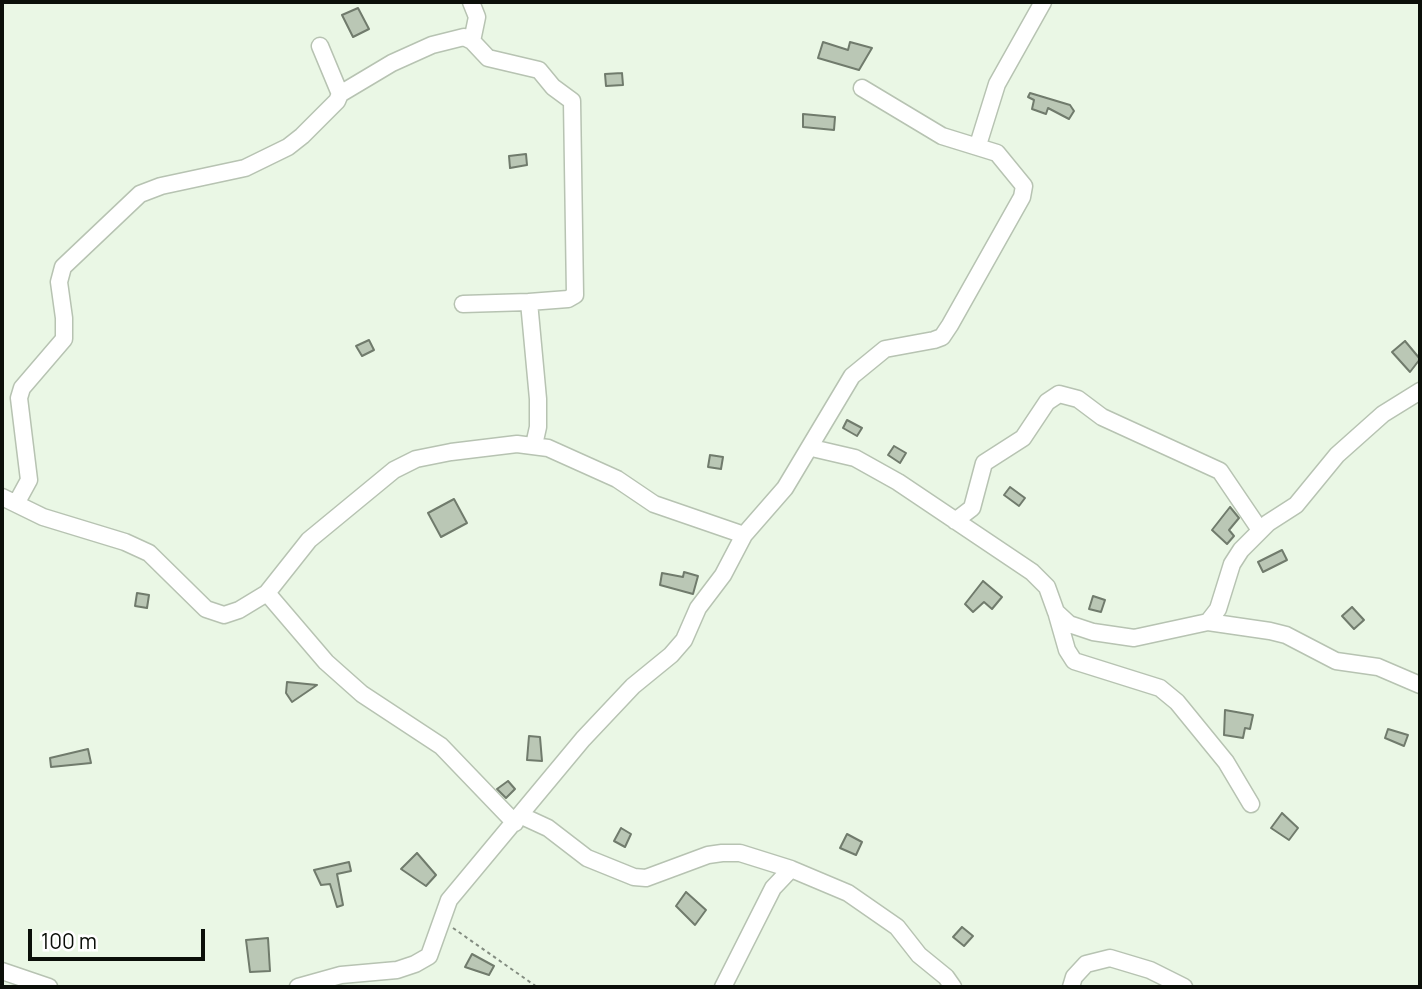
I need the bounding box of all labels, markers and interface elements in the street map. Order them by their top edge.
scale bar [32,916,208,960]
text: 100 m [41,927,97,955]

